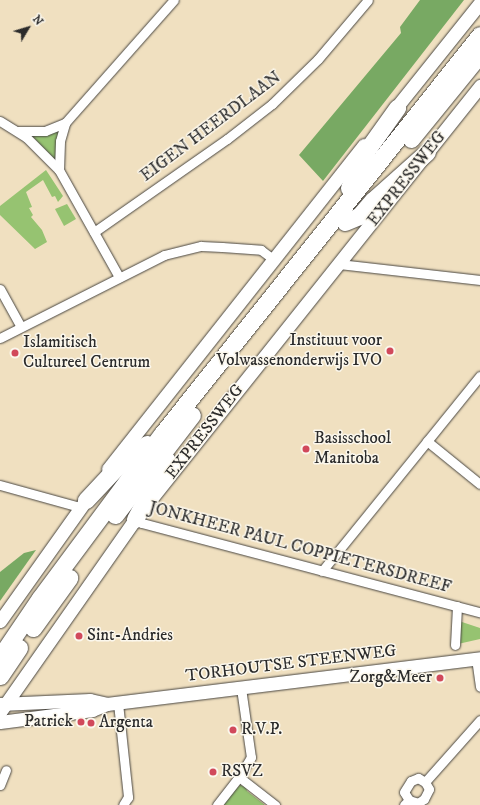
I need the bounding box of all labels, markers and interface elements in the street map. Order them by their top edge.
north arrow [8,8,48,48]
text: N [29,13,46,28]
street label: EIGEN HEERDLAAN [137,68,285,186]
street label: EXPRESSWEG [364,127,450,231]
place label: Instituut voor Volwassenonderwijs IVO [216,331,382,371]
place label: Islamitisch Cultureel Centrum [23,333,150,373]
marker: Instituut voor Volwassenonderwijs IVO [385,346,395,356]
marker: Islamitisch Cultureel Centrum [10,348,20,358]
street label: EXPRESSWEG [162,380,248,484]
place label: Basisschool Manitoba [314,429,391,469]
marker: Basisschool Manitoba [301,444,311,454]
street label: JONKHEER PAUL COPPIETERSDREEF [147,498,453,598]
place label: Sint-Andries [87,626,173,646]
marker: Sint-Andries [74,631,84,641]
street label: TORHOUTSE STEENWEG [185,641,397,687]
place label: Zorg&Meer [349,668,432,688]
marker: Zorg&Meer [435,673,445,683]
place label: Patrick [24,712,73,732]
place label: Argenta [99,713,153,733]
marker: Patrick [76,717,86,727]
marker: Argenta [86,718,96,728]
place label: R.V.P. [241,720,282,740]
marker: R.V.P. [228,725,238,735]
place label: RSVZ [221,762,263,782]
marker: RSVZ [208,767,218,777]

